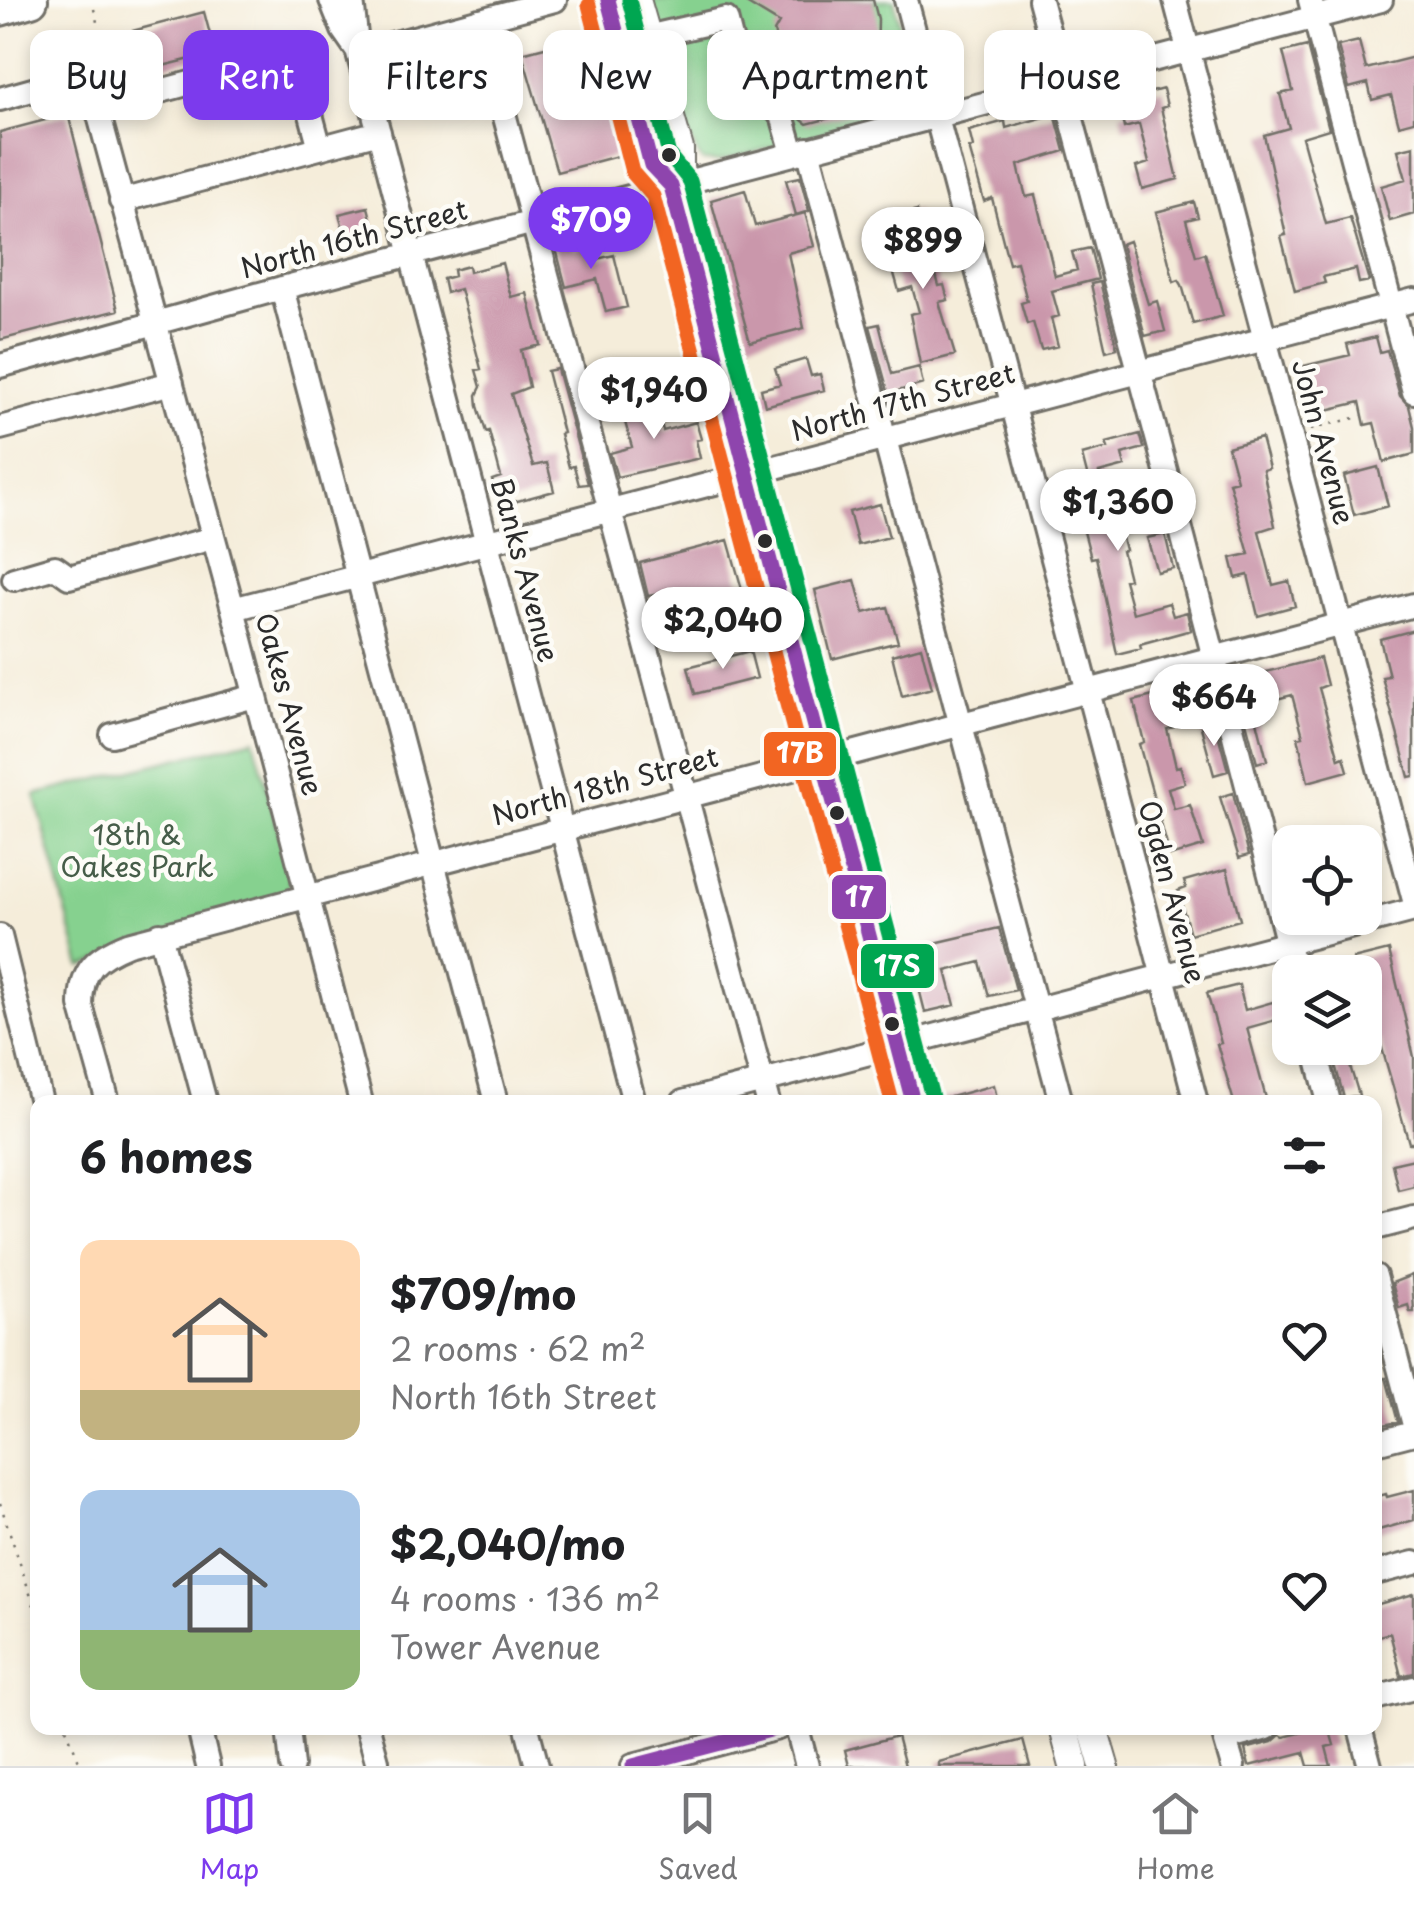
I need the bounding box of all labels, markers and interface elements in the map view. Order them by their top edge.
chip: Buy [30,30,163,120]
chip: Rent [183,30,329,120]
chip: Filters [349,30,523,120]
chip: New [543,30,687,120]
chip: Apartment [707,30,964,120]
chip: House [984,30,1156,120]
unlabelled marker [659,145,679,165]
street label: North 16th Street [235,187,472,288]
pin: $709 [532,187,650,272]
text: $709 [550,195,632,243]
pin: $899 [864,207,982,292]
text: $899 [883,215,963,263]
street label: North 17th Street [786,350,1019,451]
street label: John Avenue [1282,354,1367,529]
pin: $1,940 [573,357,735,442]
text: $1,940 [600,365,708,413]
pin: $1,360 [1037,469,1199,554]
street label: Banks Avenue [481,473,572,666]
text: $1,360 [1062,477,1174,525]
unlabelled marker [755,531,775,551]
pin: $2,040 [642,587,804,672]
text: $2,040 [663,595,783,643]
street label: Oakes Avenue [245,607,335,800]
pin: $664 [1155,664,1273,749]
text: $664 [1171,672,1257,720]
line badge: 17B [762,730,838,778]
text: 17B [776,730,824,773]
street label: North 18th Street [487,734,723,835]
street label: Ogden Avenue [1128,795,1219,988]
unlabelled marker [827,803,847,823]
park label: 18th & Oakes Park [60,812,214,887]
map controls [1272,825,1382,1065]
button: locate [1272,825,1382,935]
line badge: 17 [830,873,888,921]
text: 17 [845,874,874,917]
line badge: 17S [859,942,936,990]
text: 17S [874,943,921,986]
button: layers [1272,955,1382,1065]
unlabelled marker [882,1014,902,1034]
text: 6 homes [80,1124,253,1187]
icon: filters [1277,1128,1332,1183]
text: $709/mo [390,1261,576,1324]
icon: home [160,1280,280,1400]
icon: heart [1277,1313,1332,1368]
text: 2 rooms · 62 m² [390,1324,646,1372]
text: North 16th Street [390,1372,657,1420]
text: $2,040/mo [390,1511,625,1574]
icon: home [160,1530,280,1650]
icon: heart [1277,1563,1332,1618]
text: 4 rooms · 136 m² [390,1574,660,1622]
text: Tower Avenue [390,1622,601,1670]
tab: Map [199,1786,259,1889]
tab: Saved [658,1786,738,1889]
tab: Home [1137,1786,1215,1889]

